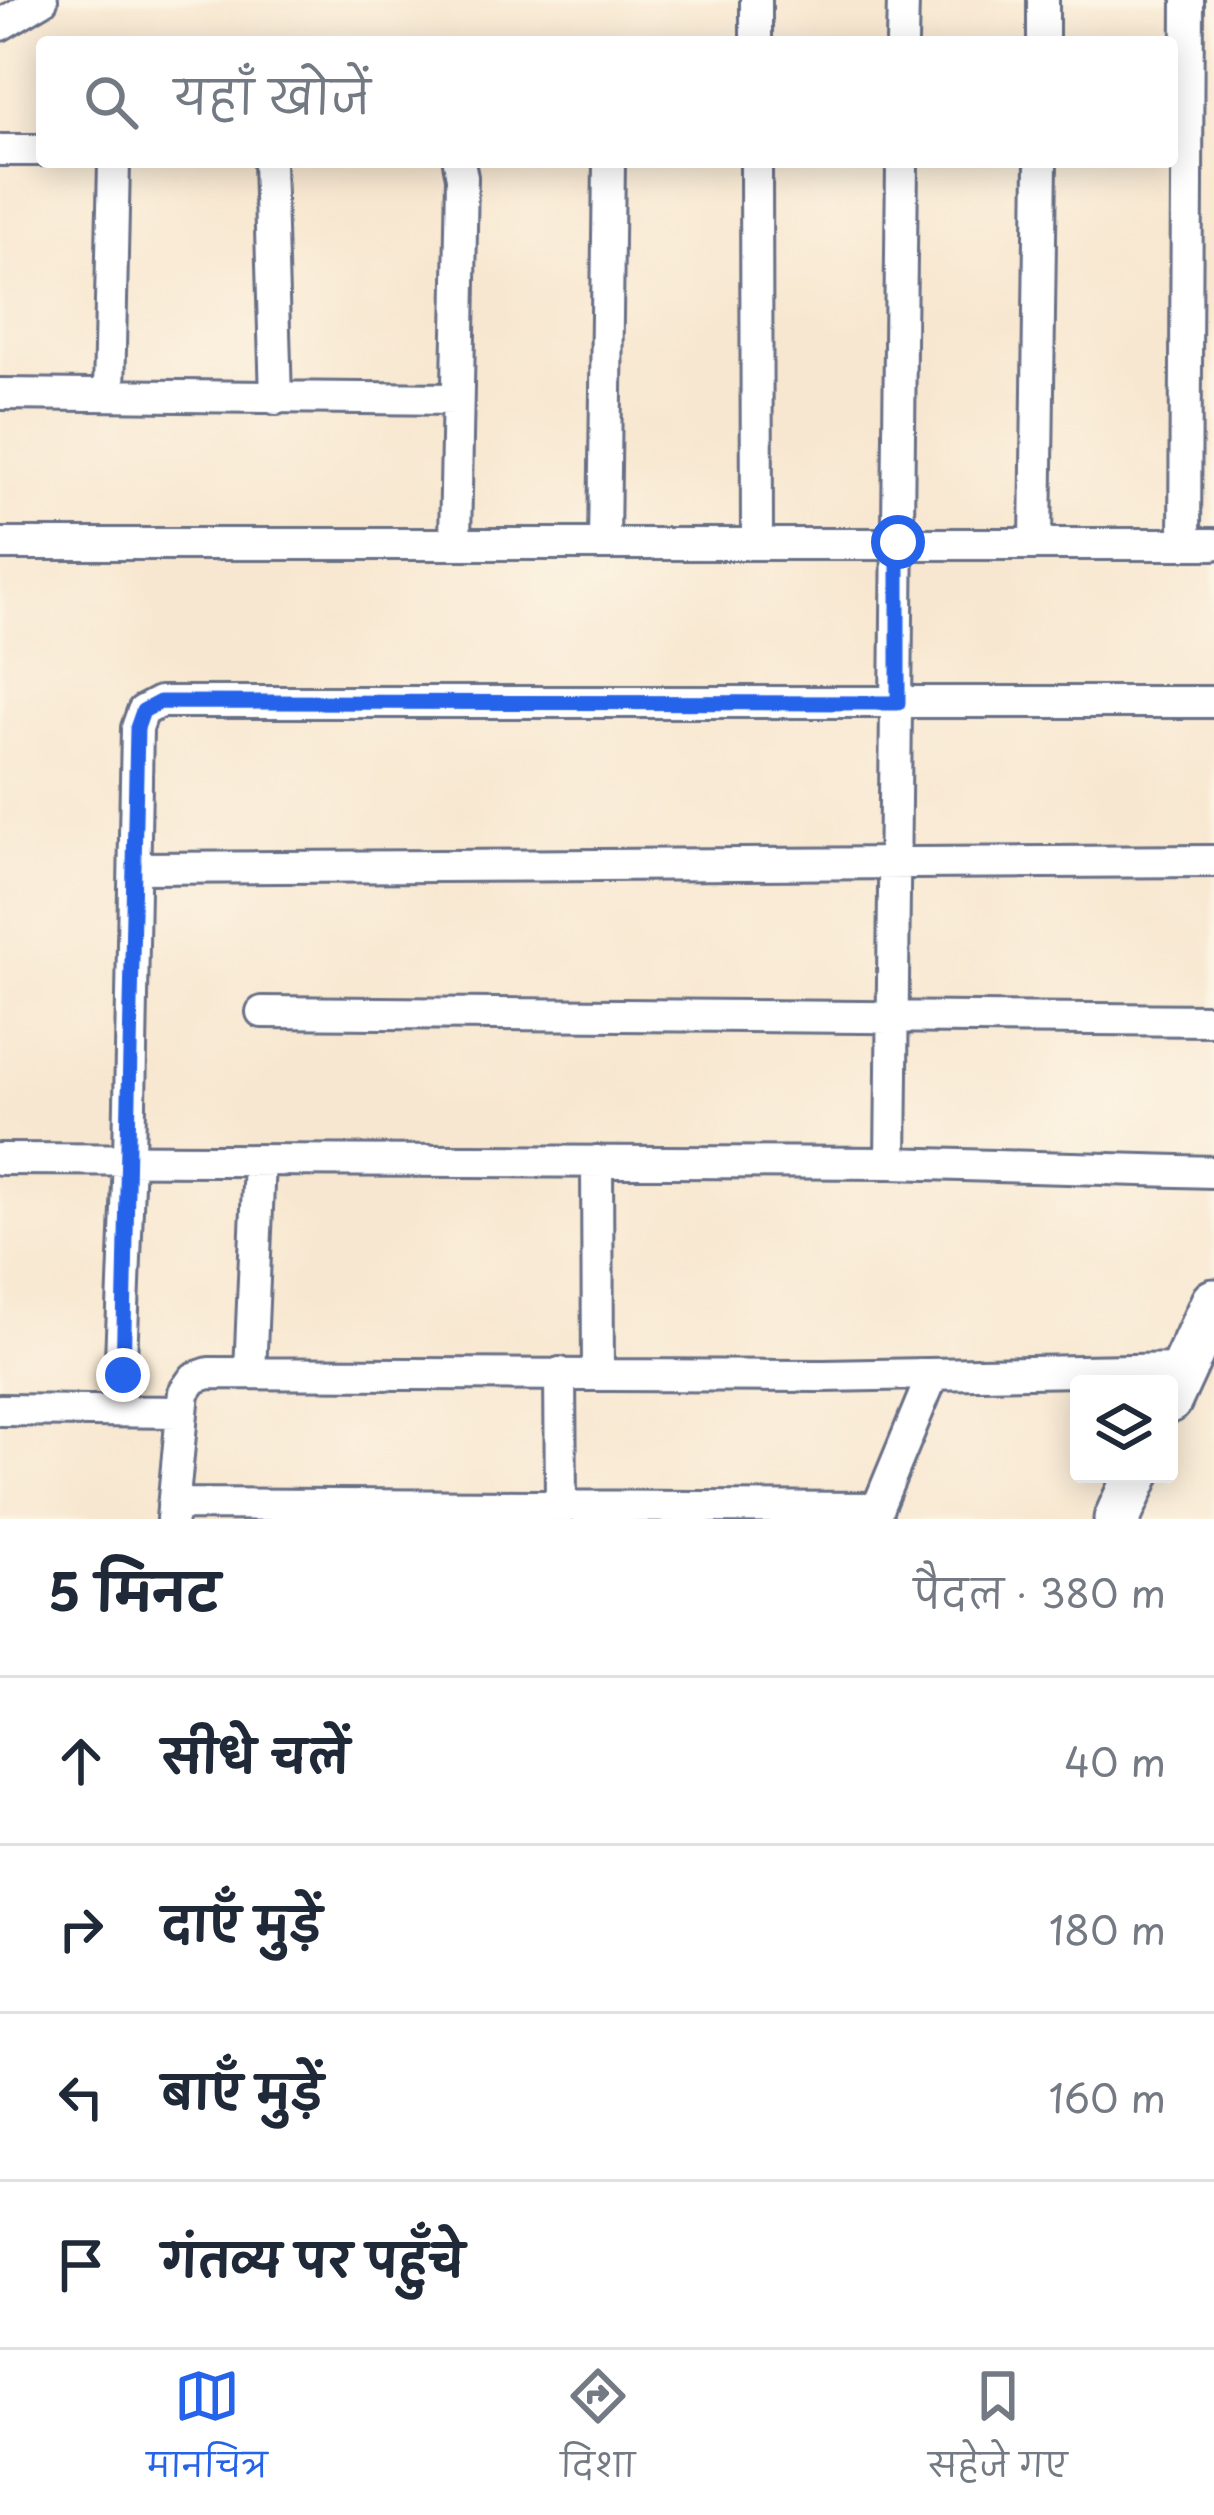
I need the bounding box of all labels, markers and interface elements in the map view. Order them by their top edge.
search box [36,36,1178,168]
text: यहाँ खोजें [174,61,371,129]
icon: search [78,69,144,135]
route start [871,515,925,569]
route end [96,1348,150,1402]
map controls [1070,1375,1178,1483]
button: layers [1070,1375,1178,1483]
text: 5 मिनट [48,1551,220,1628]
text: पैदल · 380 m [914,1562,1166,1621]
text: सीधे चलें [162,1720,349,1788]
icon: ahead [48,1728,114,1794]
text: 40 m [1064,1731,1166,1790]
text: दाएँ मुड़ें [162,1888,322,1956]
icon: right [48,1896,114,1962]
text: 180 m [1049,1899,1166,1958]
text: बाएँ मुड़ें [162,2056,323,2124]
icon: left [48,2064,114,2130]
text: 160 m [1049,2067,1166,2126]
text: गंतव्य पर पहुँचे [162,2224,464,2292]
icon: arrive [48,2232,114,2298]
tab: मानचित्र [146,2363,268,2502]
tab: दिशा [560,2363,635,2502]
tab: सहेजे गए [928,2363,1068,2502]

